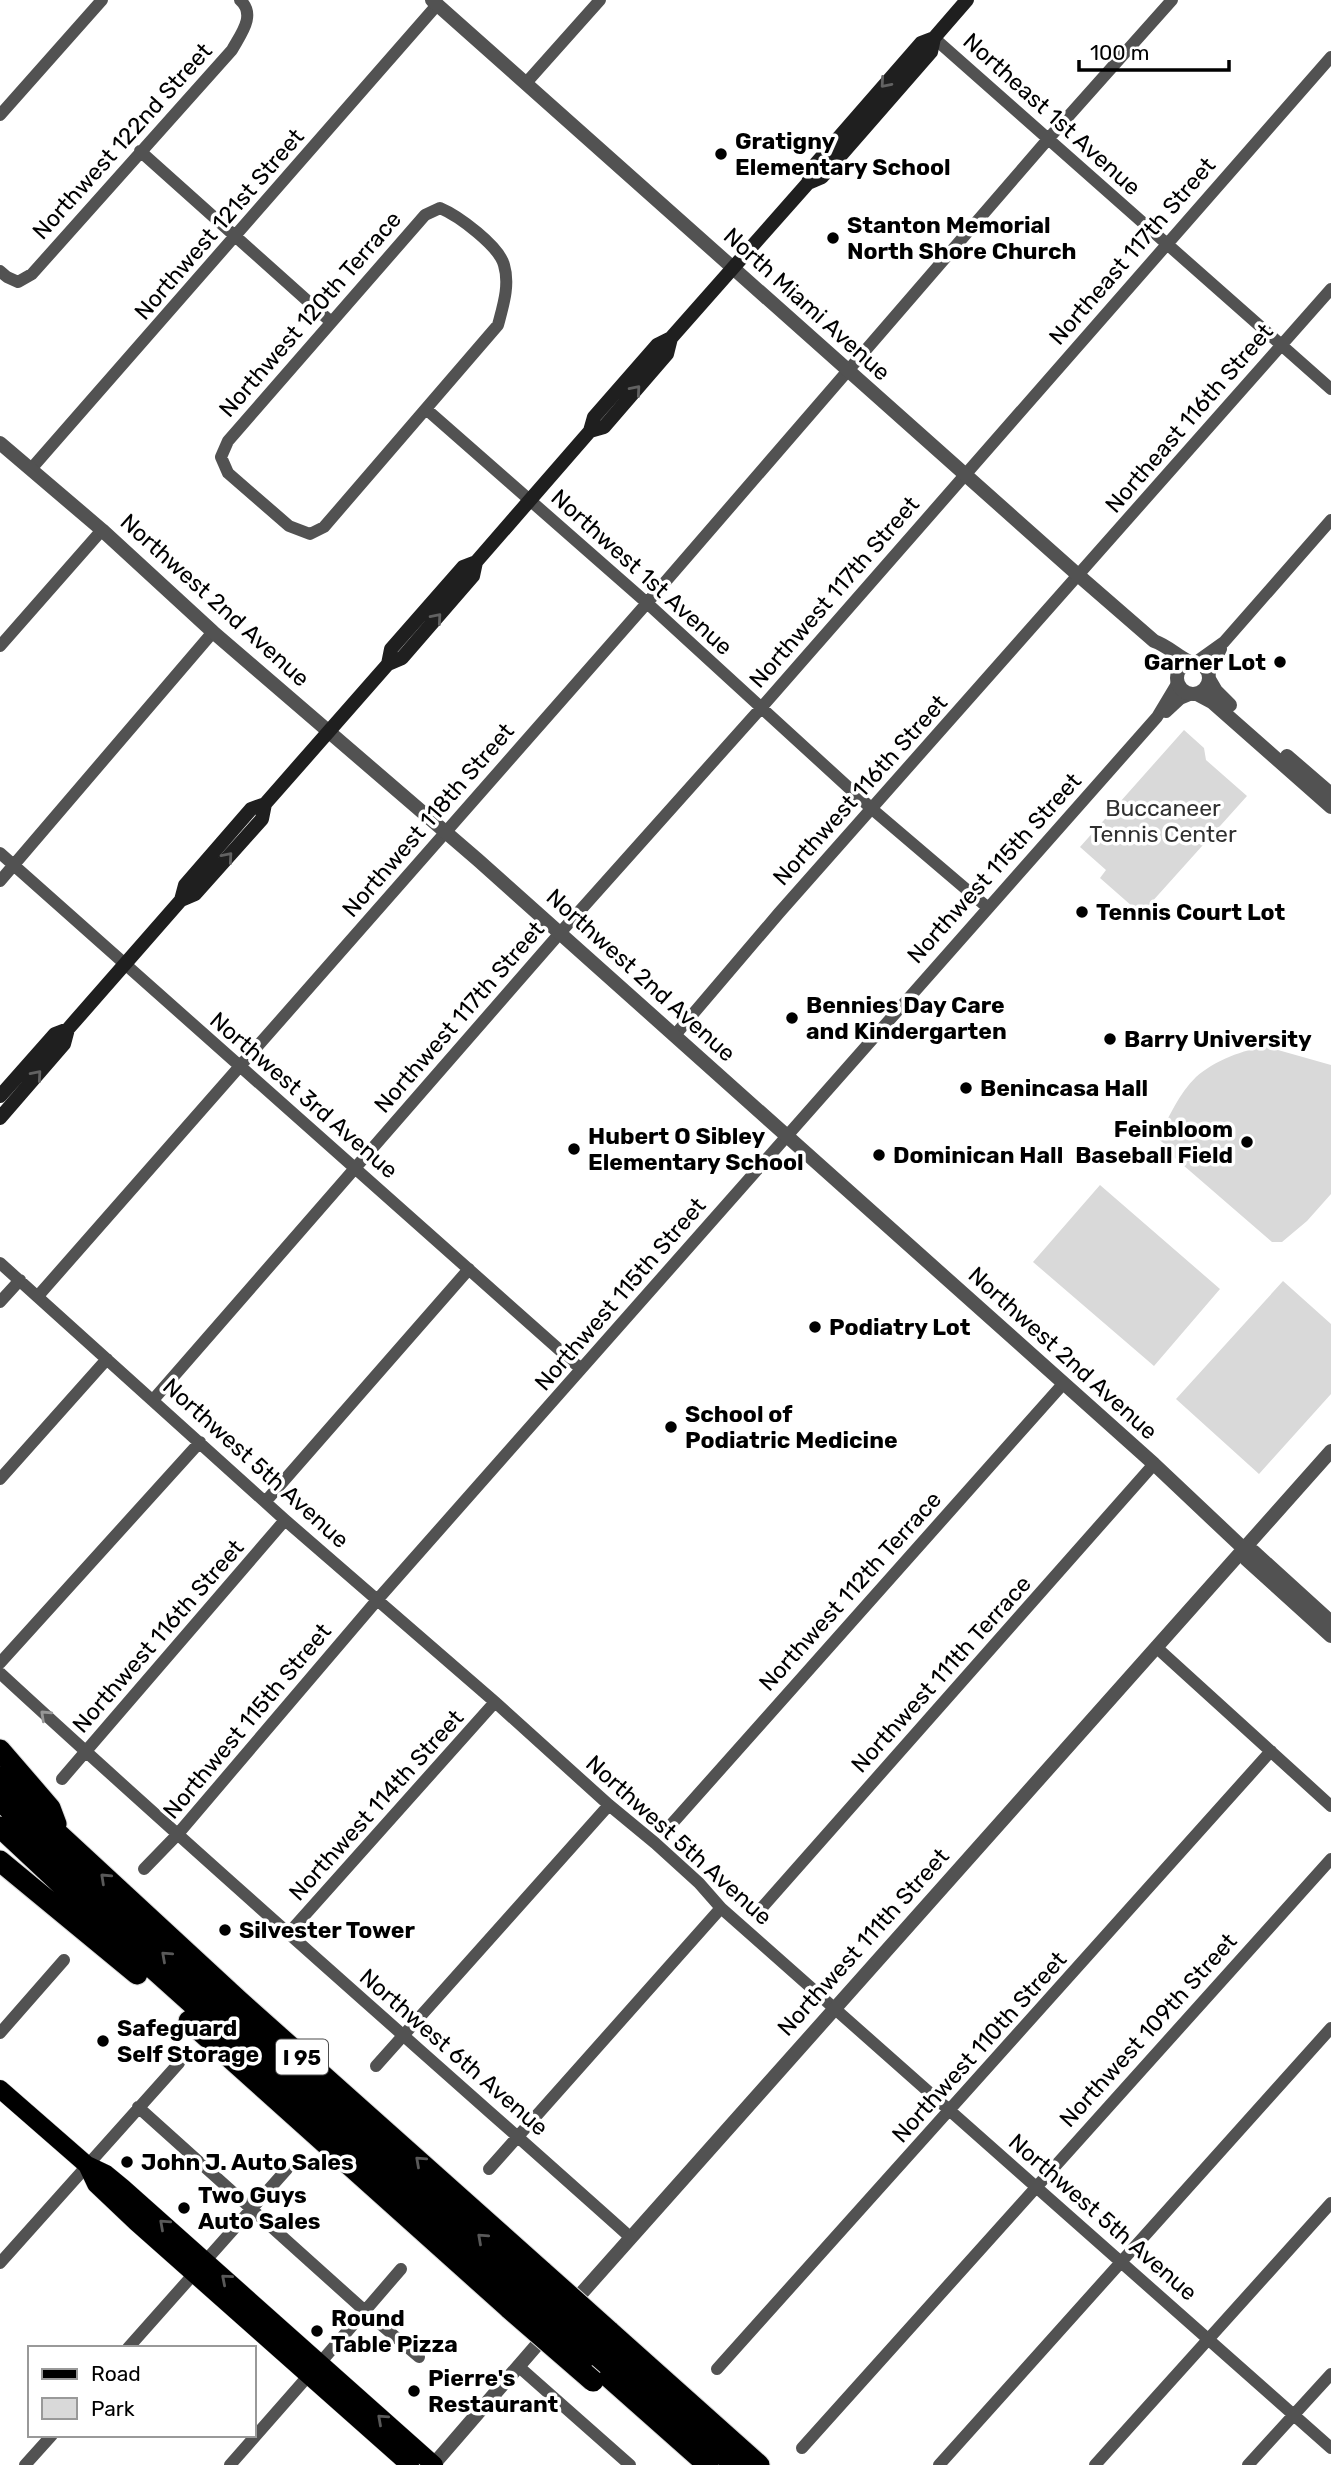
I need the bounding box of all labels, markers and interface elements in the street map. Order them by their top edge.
street label: Northeast 1st Avenue [958,27,1146,201]
scale bar [1079,28,1230,72]
street label: Northwest 122nd Street [26,37,218,245]
text: 100 m [1090,40,1149,65]
one-way arrow [881,75,894,88]
street label: Northwest 121st Street [128,123,310,325]
place label: Gratigny Elementary School [735,127,951,181]
marker: Gratigny Elementary School [713,146,729,162]
street label: Northeast 117th Street [1043,151,1221,351]
street label: Northwest 120th Terrace [213,205,407,423]
place label: Stanton Memorial North Shore Church [847,211,1076,265]
street label: North Miami Avenue [718,222,896,386]
marker: Stanton Memorial North Shore Church [825,230,841,246]
street label: Northeast 116th Street [1099,318,1279,518]
one-way arrow [628,385,640,398]
street label: Northwest 1st Avenue [546,483,738,661]
street label: Northwest 117th Street [743,490,925,694]
street label: Northwest 2nd Avenue [115,508,315,692]
one-way arrow [429,613,441,626]
place label: Garner Lot [1144,648,1266,676]
marker: Garner Lot [1272,654,1288,670]
street label: Northwest 116th Street [767,689,953,891]
street label: Northwest 118th Street [336,717,520,923]
street label: Northwest 115th Street [901,767,1087,969]
park label: Buccaneer Tennis Center [1089,794,1237,848]
one-way arrow [220,852,232,865]
street label: Northwest 2nd Avenue [541,883,741,1067]
place label: Tennis Court Lot [1096,898,1286,926]
marker: Tennis Court Lot [1074,904,1090,920]
street label: Northwest 117th Street [368,915,550,1119]
place label: Bennies Day Care and Kindergarten [806,991,1007,1045]
street label: Northwest 3rd Avenue [204,1006,404,1184]
marker: Bennies Day Care and Kindergarten [784,1010,800,1026]
place label: Barry University [1124,1025,1312,1053]
marker: Barry University [1102,1031,1118,1047]
one-way arrow [29,1070,41,1083]
place label: Benincasa Hall [980,1074,1148,1102]
marker: Benincasa Hall [958,1080,974,1096]
place label: Feinbloom Baseball Field [1075,1115,1233,1169]
place label: Hubert O Sibley Elementary School [588,1122,804,1176]
marker: Feinbloom Baseball Field [1239,1134,1255,1150]
marker: Hubert O Sibley Elementary School [566,1141,582,1157]
place label: Dominican Hall [893,1141,1063,1169]
marker: Dominican Hall [871,1147,887,1163]
street label: Northwest 115th Street [529,1192,711,1396]
street label: Northwest 2nd Avenue [963,1261,1163,1445]
place label: Podiatry Lot [829,1313,971,1341]
marker: Podiatry Lot [807,1319,823,1335]
street label: Northwest 5th Avenue [157,1372,355,1554]
place label: School of Podiatric Medicine [685,1400,898,1454]
marker: School of Podiatric Medicine [663,1419,679,1435]
street label: Northwest 112th Terrace [753,1485,947,1697]
street label: Northwest 116th Street [66,1534,250,1738]
street label: Northwest 111th Terrace [845,1570,1037,1778]
street label: Northwest 115th Street [157,1618,337,1824]
street label: Northwest 114th Street [283,1704,469,1906]
one-way arrow [40,1710,53,1723]
street label: Northwest 5th Avenue [580,1749,778,1931]
street label: Northwest 111th Street [771,1842,955,2042]
one-way arrow [100,1873,113,1886]
place label: Silvester Tower [239,1916,415,1944]
marker: Silvester Tower [217,1922,233,1938]
street label: Northwest 109th Street [1054,1927,1242,2133]
street label: Northwest 110th Street [886,1946,1072,2148]
one-way arrow [161,1952,174,1964]
street label: Northwest 6th Avenue [354,1963,554,2141]
place label: Safeguard Self Storage [117,2014,259,2068]
marker: Safeguard Self Storage [95,2033,111,2049]
road number: I 95 [276,2039,328,2074]
street label: Northwest 5th Avenue [1003,2128,1203,2306]
place label: John J. Auto Sales [141,2148,354,2176]
marker: John J. Auto Sales [119,2154,135,2170]
one-way arrow [415,2157,428,2169]
place label: Two Guys Auto Sales [198,2181,321,2235]
marker: Two Guys Auto Sales [176,2200,192,2216]
one-way arrow [159,2220,172,2232]
one-way arrow [477,2234,490,2247]
one-way arrow [221,2275,234,2287]
place label: Round Table Pizza [331,2304,458,2358]
marker: Round Table Pizza [309,2323,325,2339]
legend [28,2346,256,2437]
text: Road [91,2361,141,2386]
place label: Pierre's Restaurant [428,2364,559,2418]
marker: Pierre's Restaurant [406,2383,422,2399]
text: Park [91,2396,135,2421]
one-way arrow [377,2415,390,2427]

